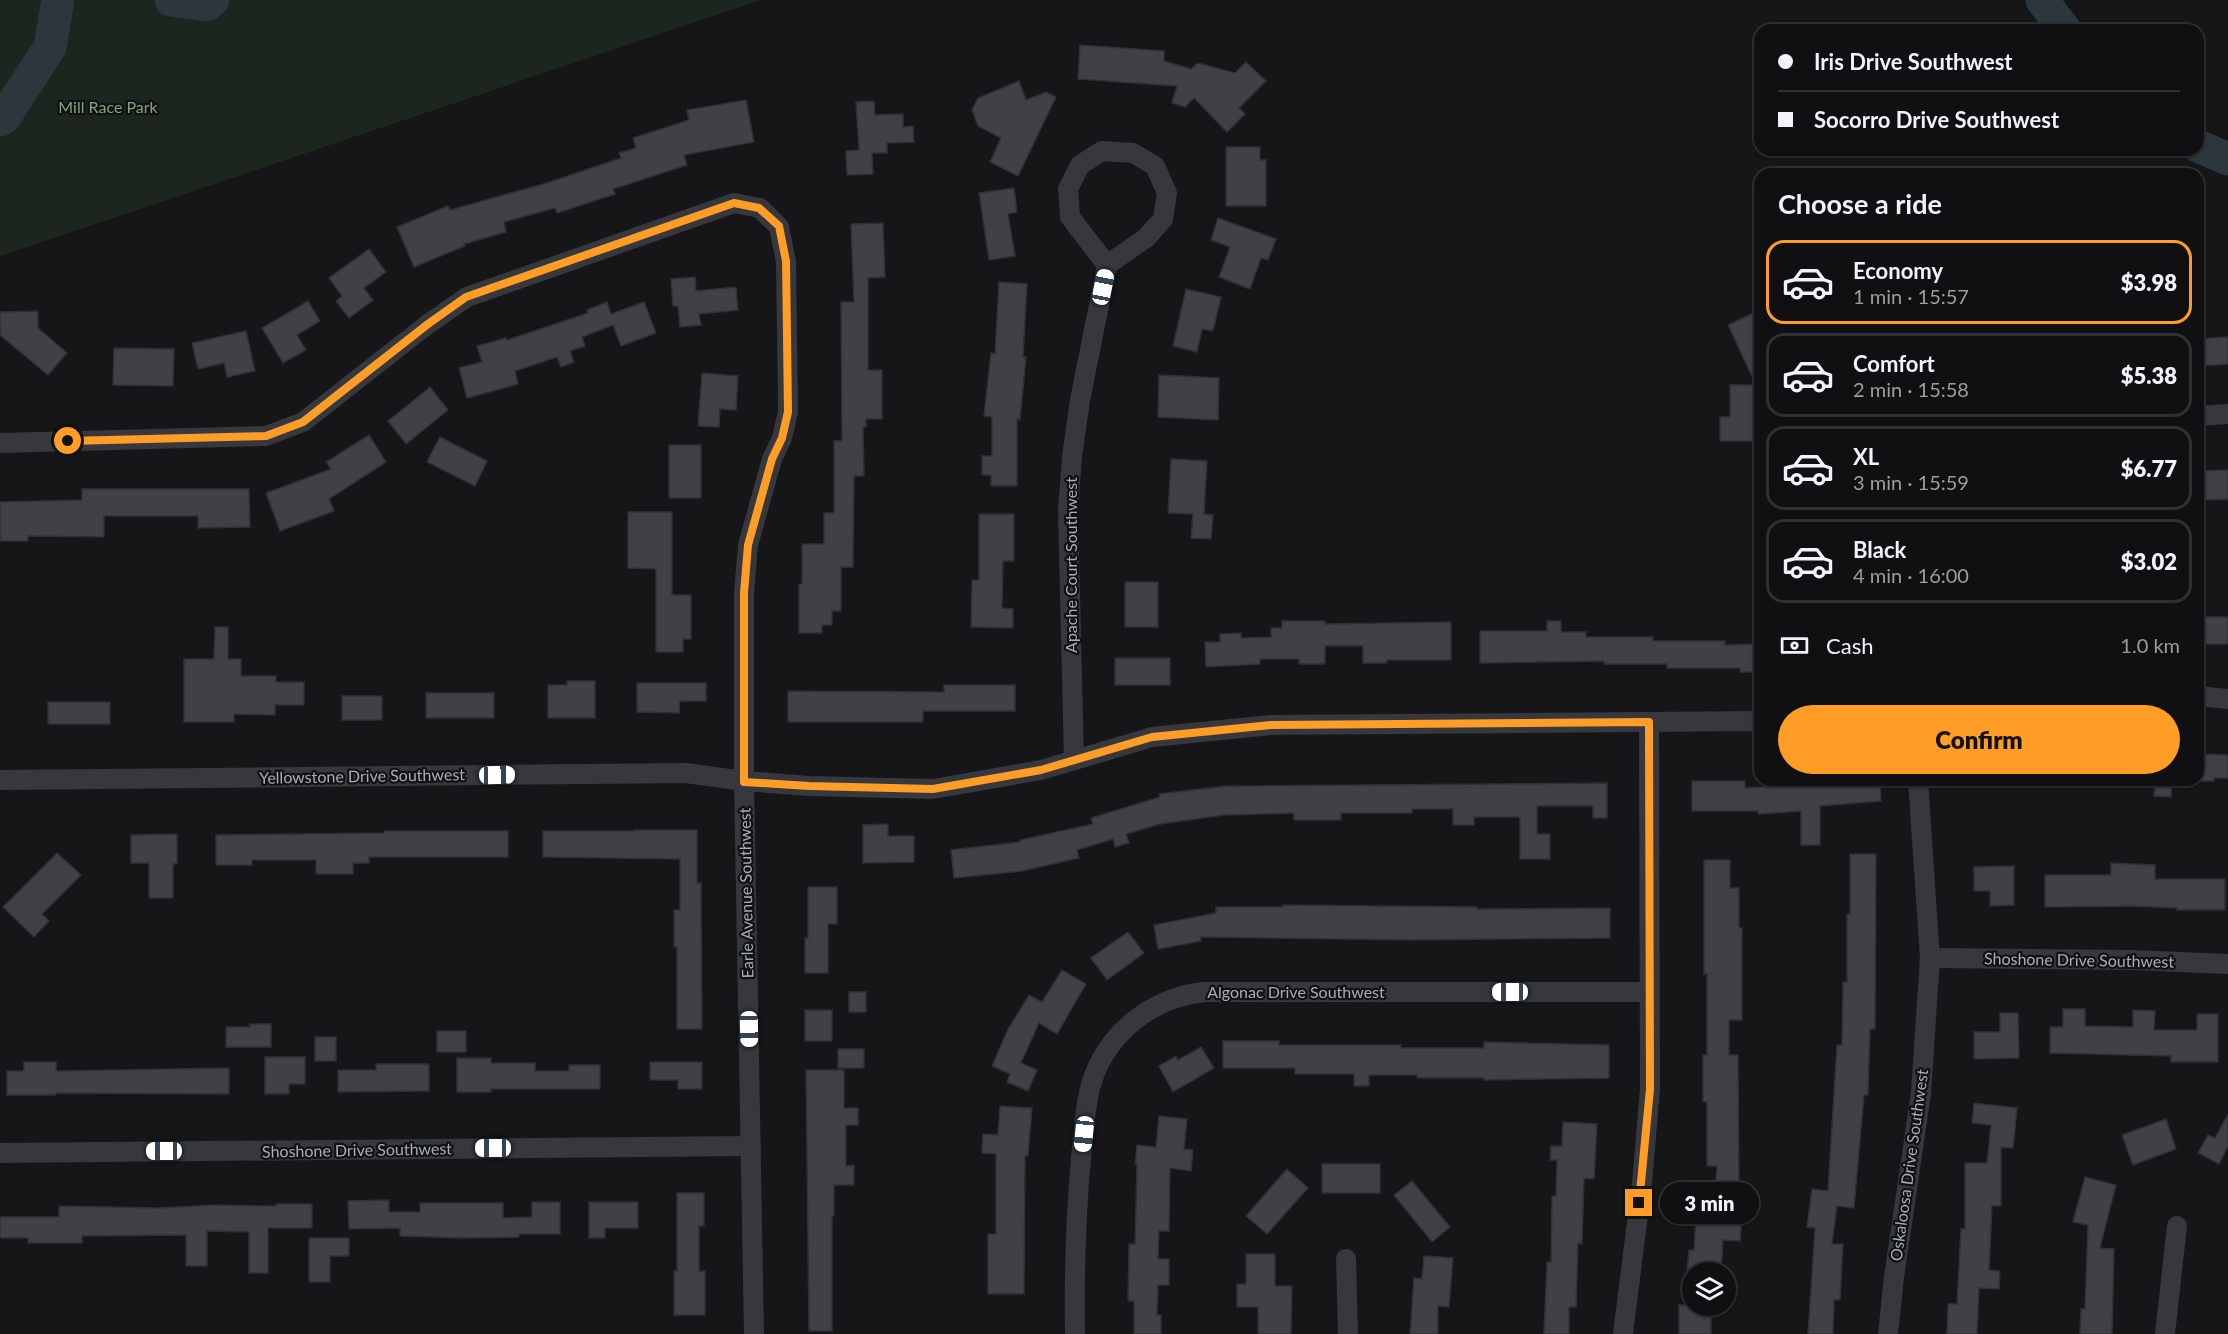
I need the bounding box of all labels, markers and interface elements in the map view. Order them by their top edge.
text: Iris Drive Southwest [1814,48,2013,75]
park label: Mill Race Park [58,97,159,116]
text: Socorro Drive Southwest [1814,106,2059,133]
text: Choose a ride [1778,187,1942,220]
icon: car [1781,255,1835,309]
text: Economy [1853,257,1943,284]
car [1091,268,1115,306]
text: $3.98 [2121,269,2177,296]
text: 1 min · 15:57 [1853,284,1969,308]
icon: car [1781,348,1835,402]
text: Comfort [1853,350,1935,377]
text: $5.38 [2121,362,2177,389]
text: 2 min · 15:58 [1853,377,1969,401]
route start [54,427,81,454]
icon: car [1781,441,1835,495]
text: XL [1853,443,1879,470]
text: $6.77 [2121,455,2177,482]
text: 3 min · 15:59 [1853,470,1969,494]
street label: Apache Court Southwest [1061,477,1080,653]
icon: car [1781,534,1835,588]
text: Black [1853,536,1906,563]
text: $3.02 [2121,548,2177,575]
text: 4 min · 16:00 [1853,563,1969,587]
icon: cash [1778,629,1811,662]
text: Cash [1826,632,1873,659]
text: 1.0 km [2120,633,2180,657]
button: Confirm [1778,705,2180,774]
street label: Yellowstone Drive Southwest [259,764,465,787]
car [479,766,515,784]
street label: Earle Avenue Southwest [735,807,756,978]
street label: Shoshone Drive Southwest [1984,948,2174,971]
street label: Algonac Drive Southwest [1207,982,1385,1001]
car [1492,983,1528,1001]
car [740,1011,758,1047]
street label: Oskaloosa Drive Southwest [1886,1067,1931,1262]
car [1073,1115,1095,1153]
street label: Shoshone Drive Southwest [262,1138,452,1161]
car [475,1139,511,1157]
car [146,1142,182,1160]
callout: 3 min [1660,1182,1759,1224]
route end [1625,1189,1652,1216]
text: 3 min [1685,1191,1734,1215]
map controls [1682,1262,1736,1316]
button: layers [1682,1262,1736,1316]

